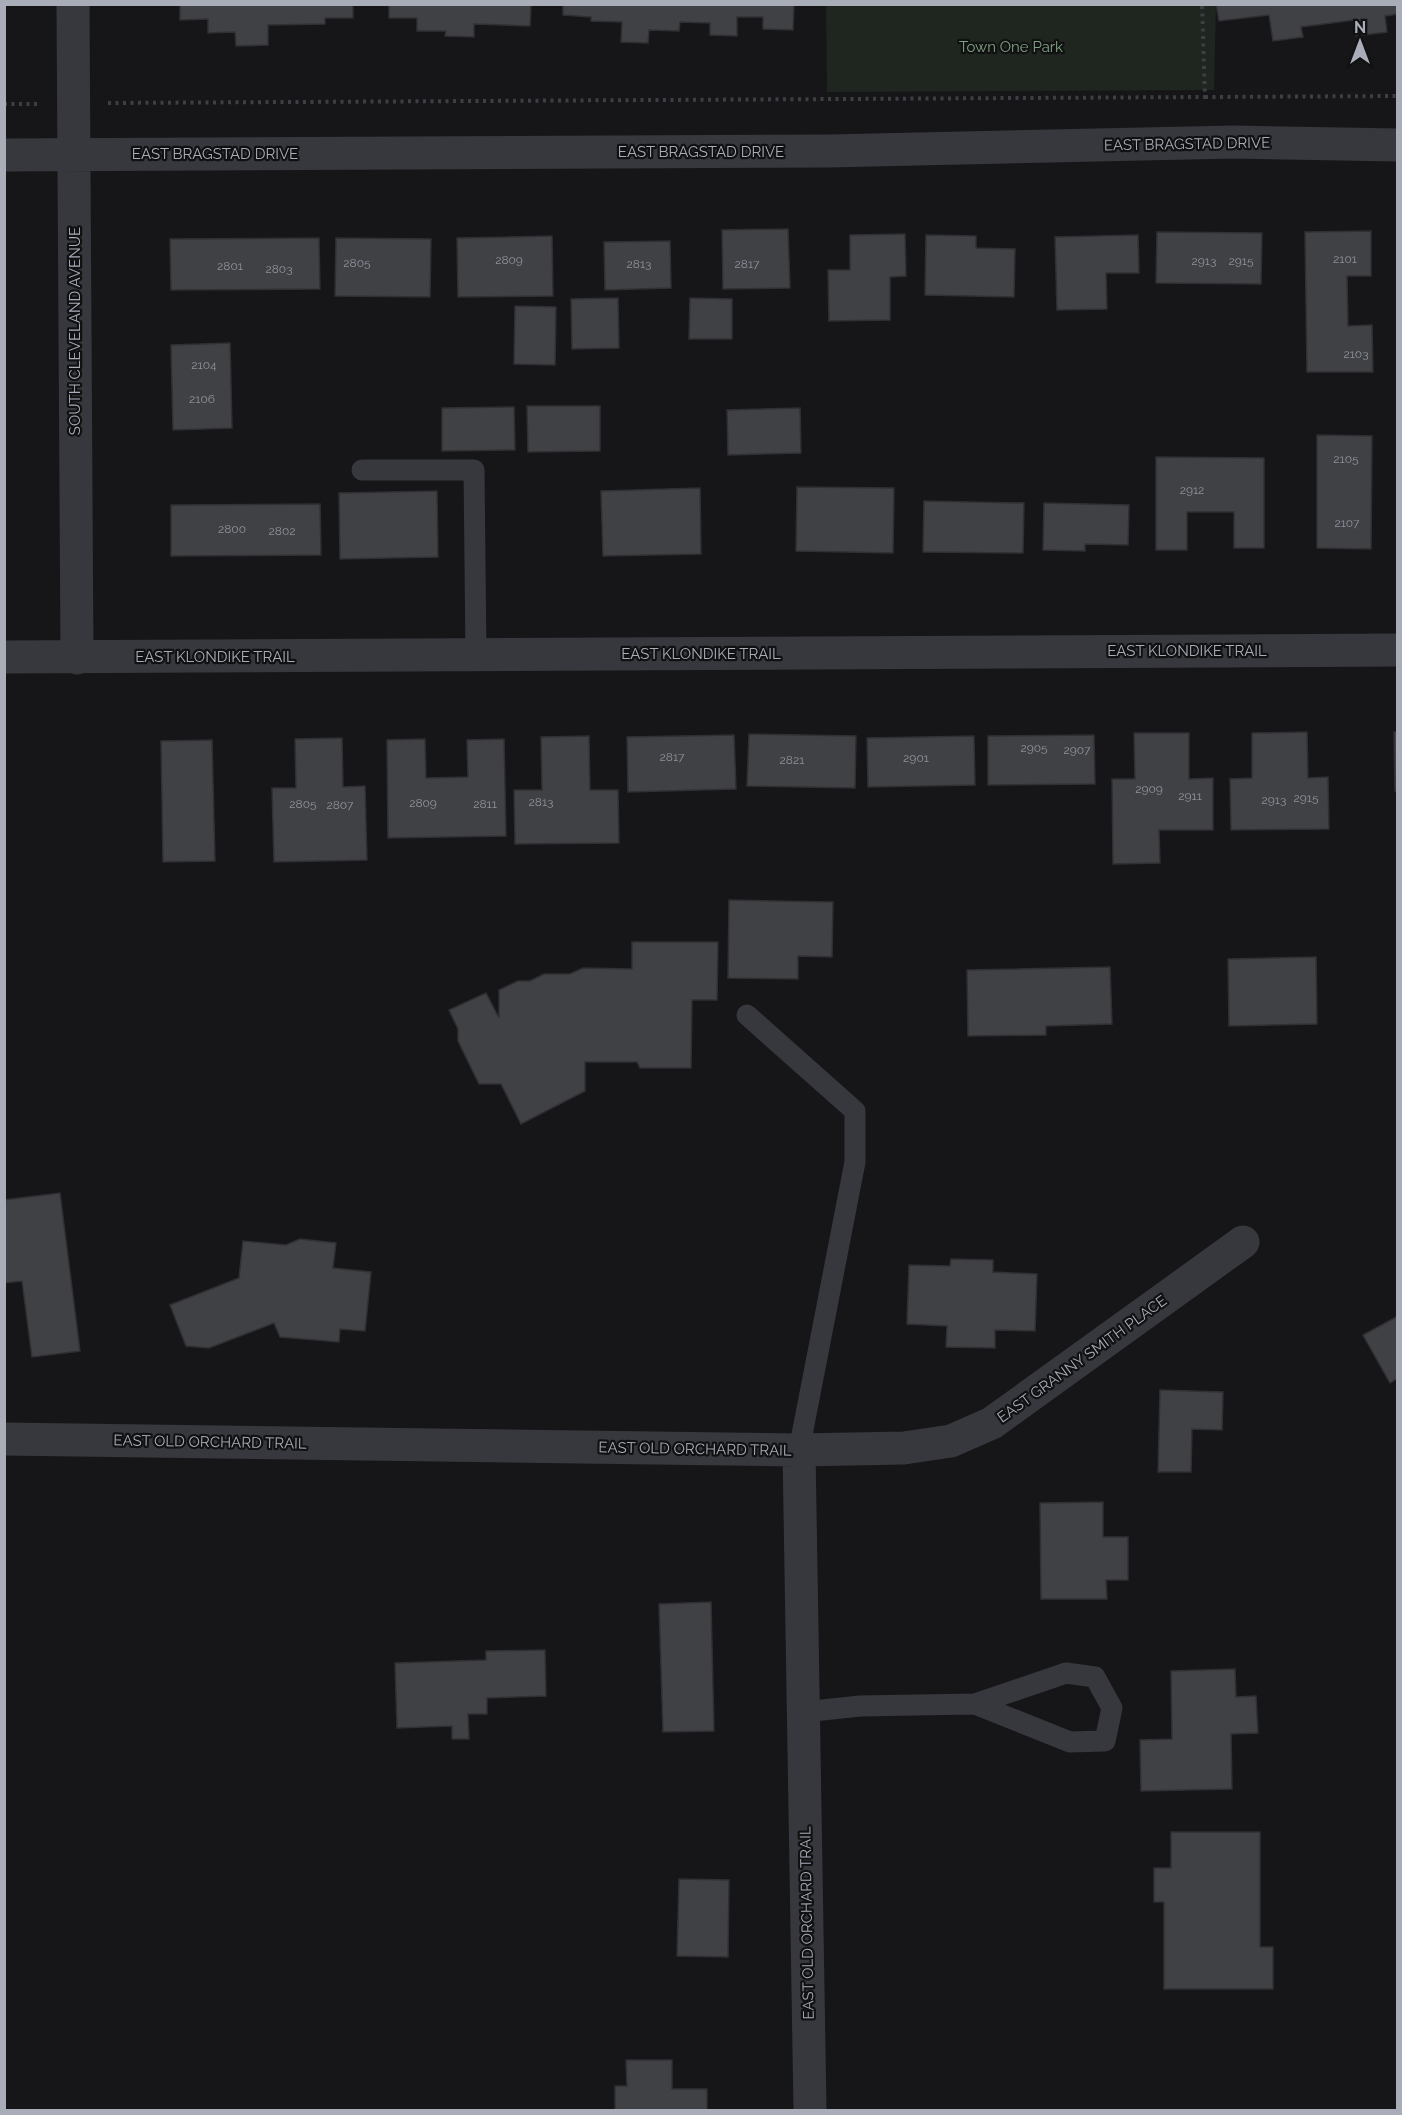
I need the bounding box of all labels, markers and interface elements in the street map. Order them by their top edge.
north arrow [1330,12,1390,72]
text: N [1354,18,1366,37]
park label: Town One Park [959,38,1063,56]
street label: EAST BRAGSTAD DRIVE [1104,134,1270,154]
street label: EAST BRAGSTAD DRIVE [618,143,784,161]
street label: EAST BRAGSTAD DRIVE [132,145,298,163]
street label: SOUTH CLEVELAND AVENUE [66,227,84,435]
house number: 2101 [1333,252,1357,266]
house number: 2809 [495,253,523,267]
house number: 2913 [1192,254,1216,268]
house number: 2915 [1229,254,1254,268]
house number: 2805 [343,256,371,270]
house number: 2813 [627,257,651,271]
house number: 2817 [735,257,760,271]
house number: 2801 [217,259,243,273]
house number: 2803 [265,262,293,276]
house number: 2103 [1343,347,1369,361]
house number: 2104 [191,358,217,372]
house number: 2106 [189,392,215,406]
house number: 2105 [1333,452,1359,466]
house number: 2912 [1180,483,1204,497]
house number: 2107 [1334,516,1360,530]
house number: 2800 [218,522,246,536]
house number: 2802 [269,524,295,538]
street label: EAST KLONDIKE TRAIL [1107,642,1267,660]
street label: EAST KLONDIKE TRAIL [621,645,781,663]
street label: EAST KLONDIKE TRAIL [135,648,295,666]
house number: 2905 [1020,741,1048,755]
house number: 2907 [1064,743,1091,757]
house number: 2817 [660,750,685,764]
house number: 2901 [903,751,929,765]
house number: 2821 [780,753,804,767]
house number: 2909 [1135,782,1163,796]
house number: 2911 [1178,789,1202,803]
house number: 2915 [1294,791,1319,805]
house number: 2913 [1262,793,1286,807]
house number: 2813 [529,795,553,809]
house number: 2809 [409,796,437,810]
house number: 2805 [289,797,317,811]
house number: 2811 [473,797,497,811]
house number: 2807 [326,798,354,812]
street label: EAST GRANNY SMITH PLACE [994,1292,1170,1426]
street label: EAST OLD ORCHARD TRAIL [113,1431,307,1453]
street label: EAST OLD ORCHARD TRAIL [598,1438,792,1460]
street label: EAST OLD ORCHARD TRAIL [796,1826,818,2020]

